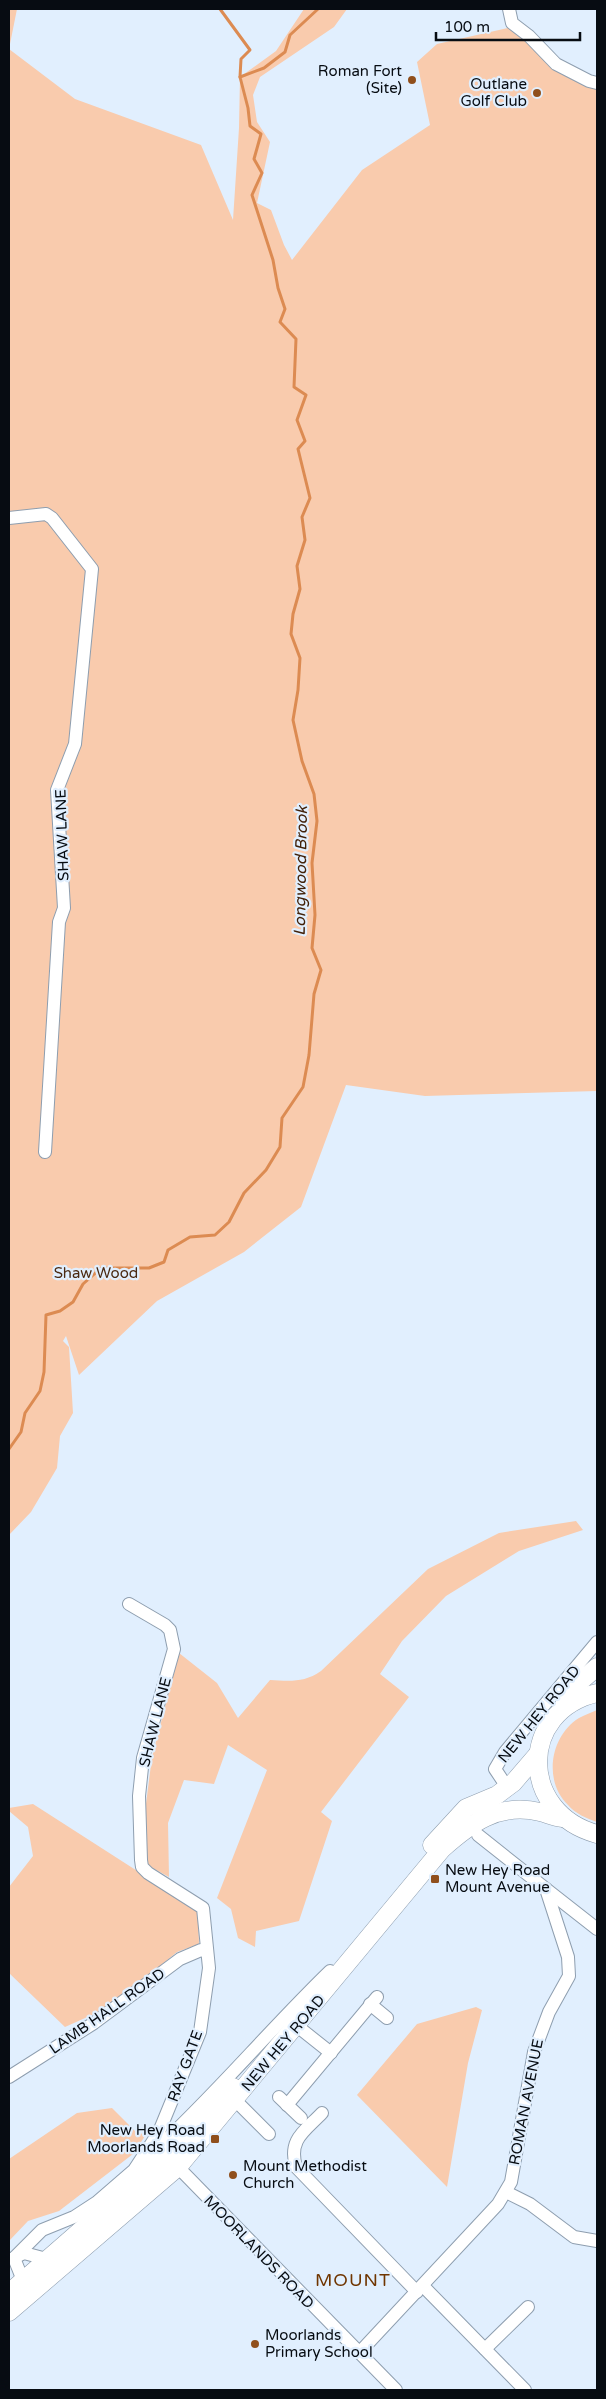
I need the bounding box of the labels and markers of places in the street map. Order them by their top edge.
place label: Roman Fort (Site) [318,62,402,97]
marker: Roman Fort (Site) [406,74,418,86]
place label: Outlane Golf Club [460,75,527,110]
marker: Outlane Golf Club [531,87,543,99]
place label: New Hey Road Mount Avenue [445,1861,550,1896]
marker: New Hey Road Mount Avenue [429,1873,441,1885]
place label: New Hey Road Moorlands Road [87,2121,205,2156]
marker: New Hey Road Moorlands Road [209,2133,221,2145]
place label: Mount Methodist Church [243,2157,367,2192]
marker: Mount Methodist Church [227,2169,239,2181]
place label: Moorlands Primary School [265,2326,373,2361]
marker: Moorlands Primary School [249,2338,261,2350]

